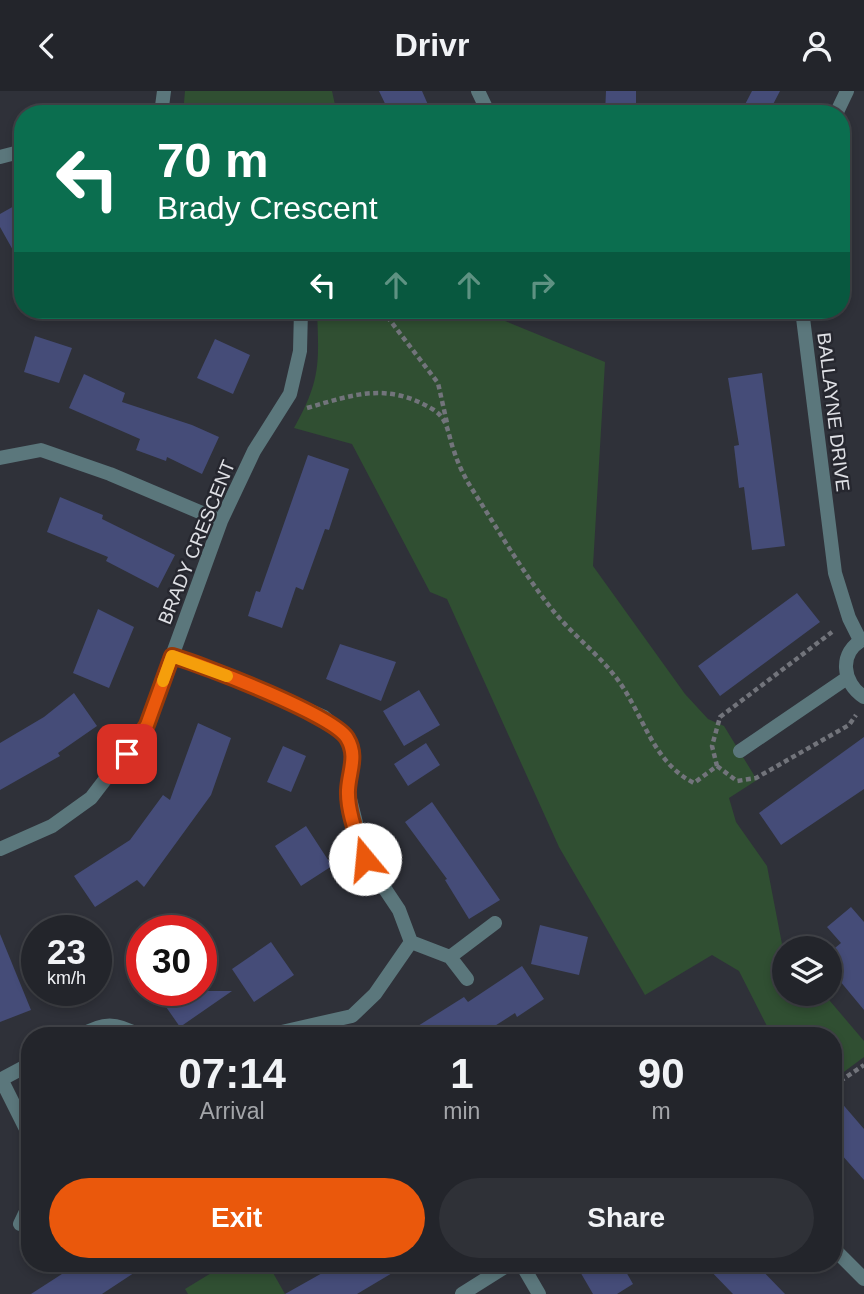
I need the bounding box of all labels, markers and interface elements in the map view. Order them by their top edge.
icon: back [28,27,66,65]
text: Drivr [395,27,469,63]
icon: person [798,27,836,65]
icon: left [42,133,133,224]
text: 70 m [157,133,269,187]
text: Brady Crescent [157,190,378,226]
icon: left [304,266,342,304]
icon: ahead [377,266,415,304]
icon: ahead [450,266,488,304]
icon: right [523,266,561,304]
street label: BALLAYNE DRIVE [813,331,854,493]
street label: BRADY CRESCENT [154,457,239,627]
pin [97,724,157,784]
icon: arrive [108,735,146,773]
position arrow [328,822,402,896]
speed limit sign: 30 [126,915,217,1006]
text: 23 [47,932,86,971]
map controls [772,936,842,1006]
button: layers [772,936,842,1006]
text: km/h [47,968,86,988]
text: 07:14 [178,1050,286,1097]
text: 1 [450,1050,474,1097]
text: 90 [638,1050,685,1097]
text: Arrival [200,1098,265,1124]
text: min [443,1098,480,1124]
text: m [652,1098,671,1124]
button: Exit [49,1178,425,1258]
button: Share [439,1178,814,1258]

